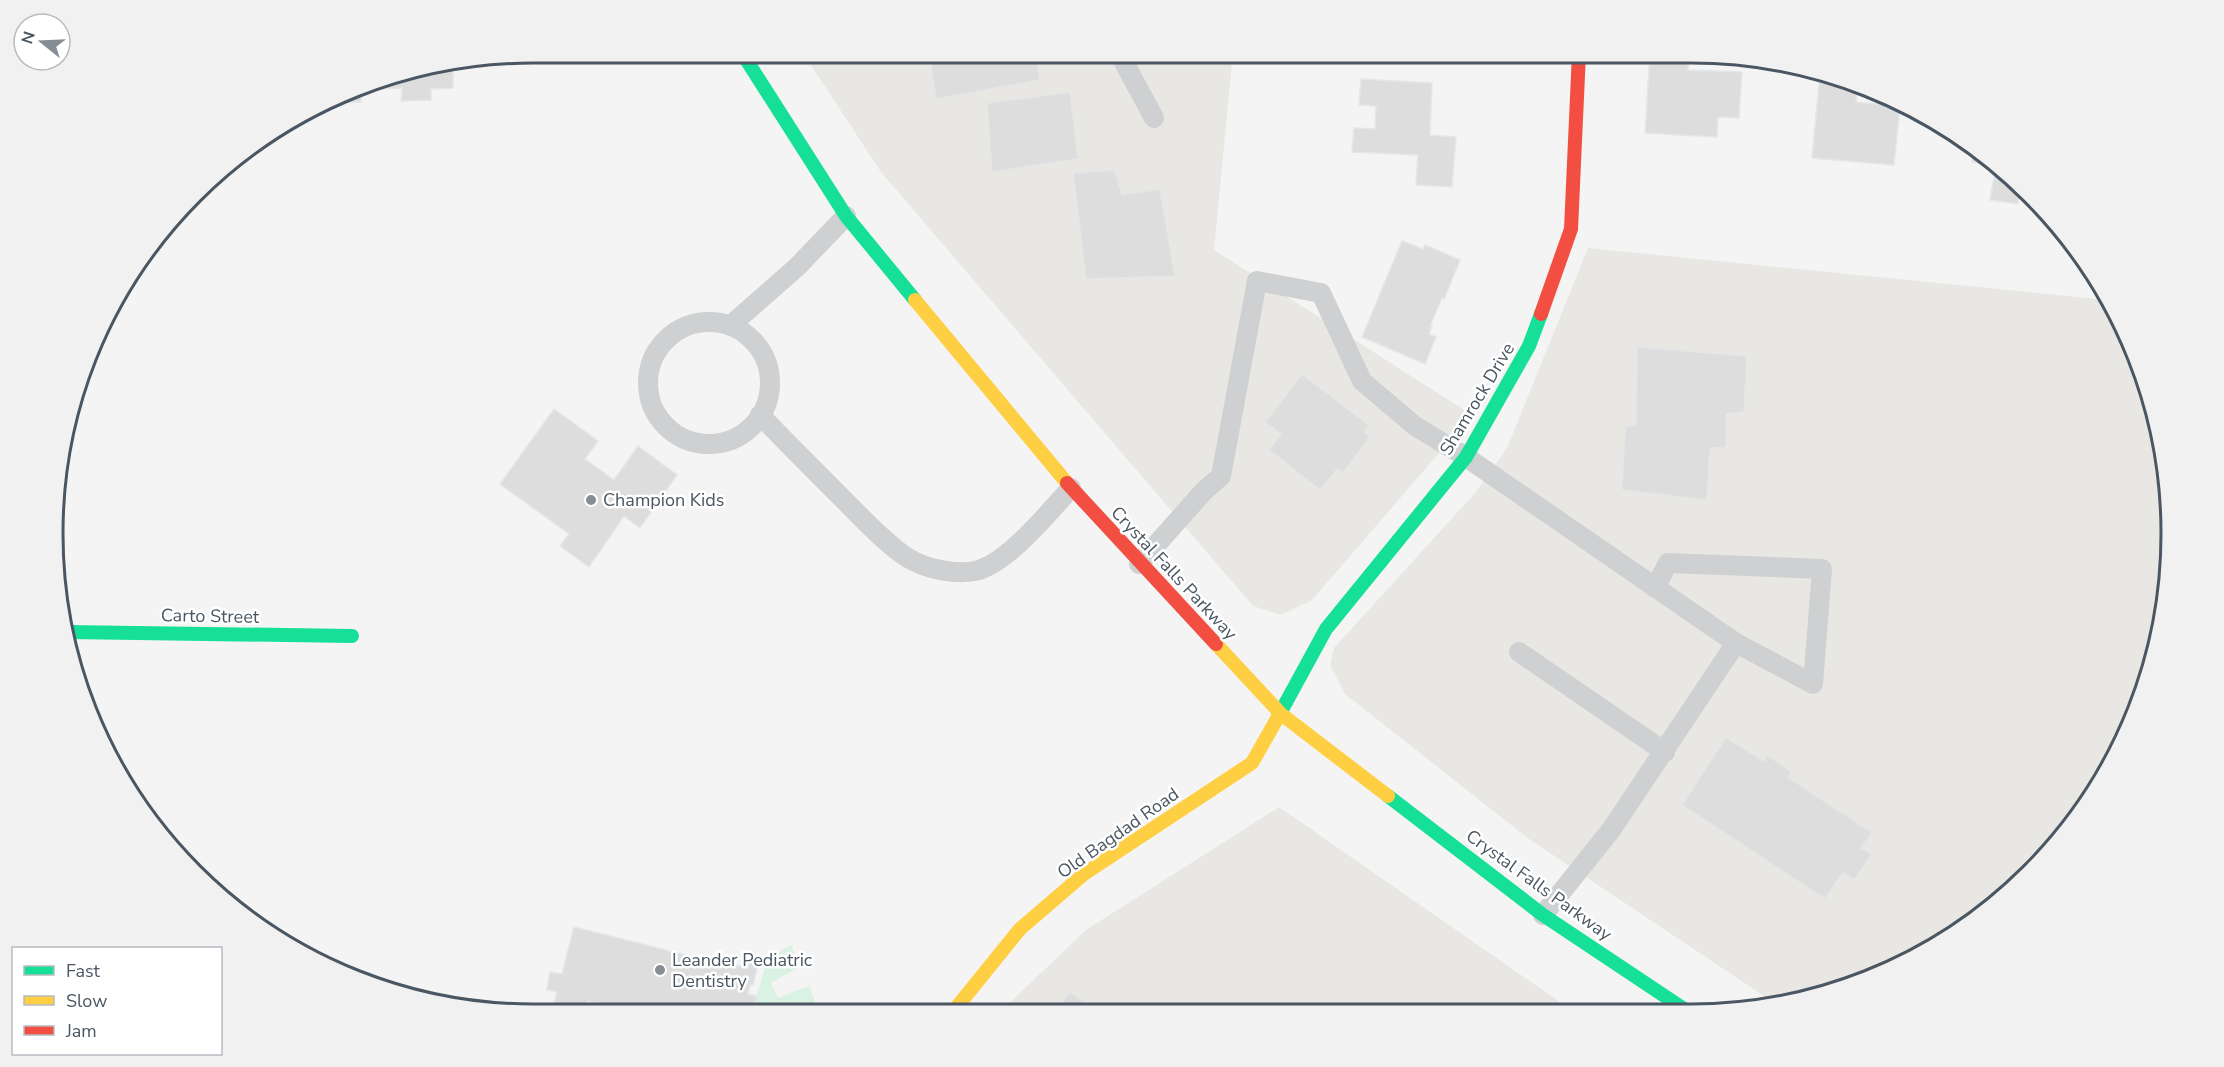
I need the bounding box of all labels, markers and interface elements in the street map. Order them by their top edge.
north arrow [12,12,72,72]
text: N [16,29,41,47]
street label: Shamrock Drive [1434,338,1520,460]
place label: Champion Kids [603,488,724,512]
marker: Champion Kids [584,493,598,507]
street label: Crystal Falls Parkway [1106,501,1243,646]
street label: Carto Street [161,603,260,629]
street label: Old Bagdad Road [1052,782,1184,884]
street label: Crystal Falls Parkway [1461,824,1617,946]
legend [12,947,222,1055]
place label: Leander Pediatric Dentistry [672,948,812,993]
text: Fast [66,959,101,983]
marker: Leander Pediatric Dentistry [653,963,667,977]
text: Slow [66,989,107,1013]
text: Jam [65,1019,97,1043]

